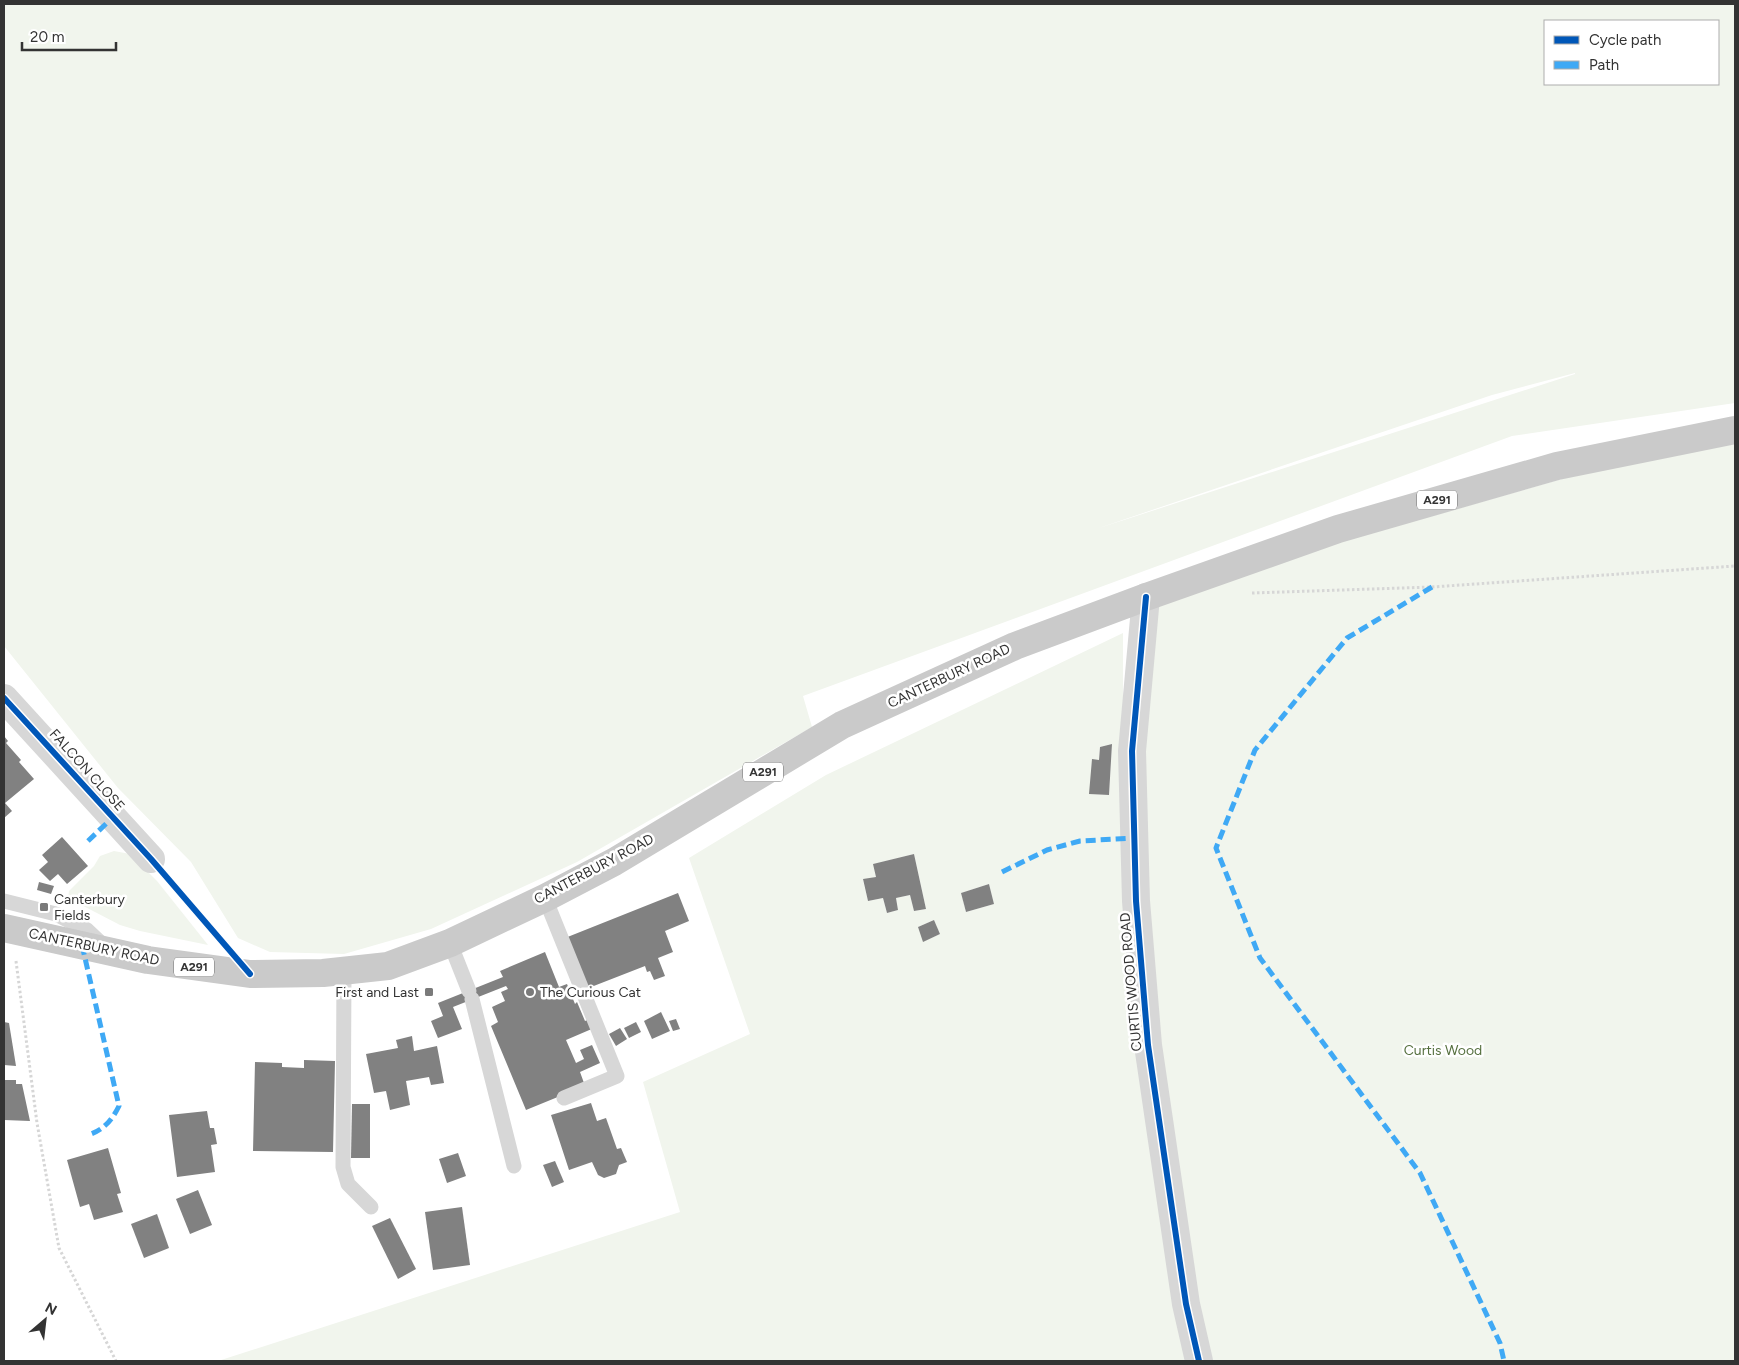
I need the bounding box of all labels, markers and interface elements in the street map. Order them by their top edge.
scale bar [22,20,116,52]
legend [1544,20,1719,85]
text: 20 m [30,28,64,46]
text: Cycle path [1589,31,1661,49]
text: Path [1589,56,1619,74]
road number: A291 [1417,490,1457,510]
street label: CANTERBURY ROAD [885,640,1013,712]
street label: FALCON CLOSE [46,725,128,815]
road number: A291 [743,762,783,782]
street label: CANTERBURY ROAD [531,830,657,908]
place label: Canterbury Fields [54,891,125,924]
marker: Canterbury Fields [38,901,50,913]
street label: CURTIS WOOD ROAD [1116,912,1146,1052]
street label: CANTERBURY ROAD [27,925,161,969]
road number: A291 [174,958,214,976]
place label: First and Last [335,984,419,1001]
place label: The Curious Cat [540,984,641,1001]
marker: First and Last [423,986,435,998]
marker: The Curious Cat [524,986,536,998]
park label: Curtis Wood [1404,1042,1482,1059]
north arrow [20,1295,70,1345]
text: N [42,1299,60,1319]

